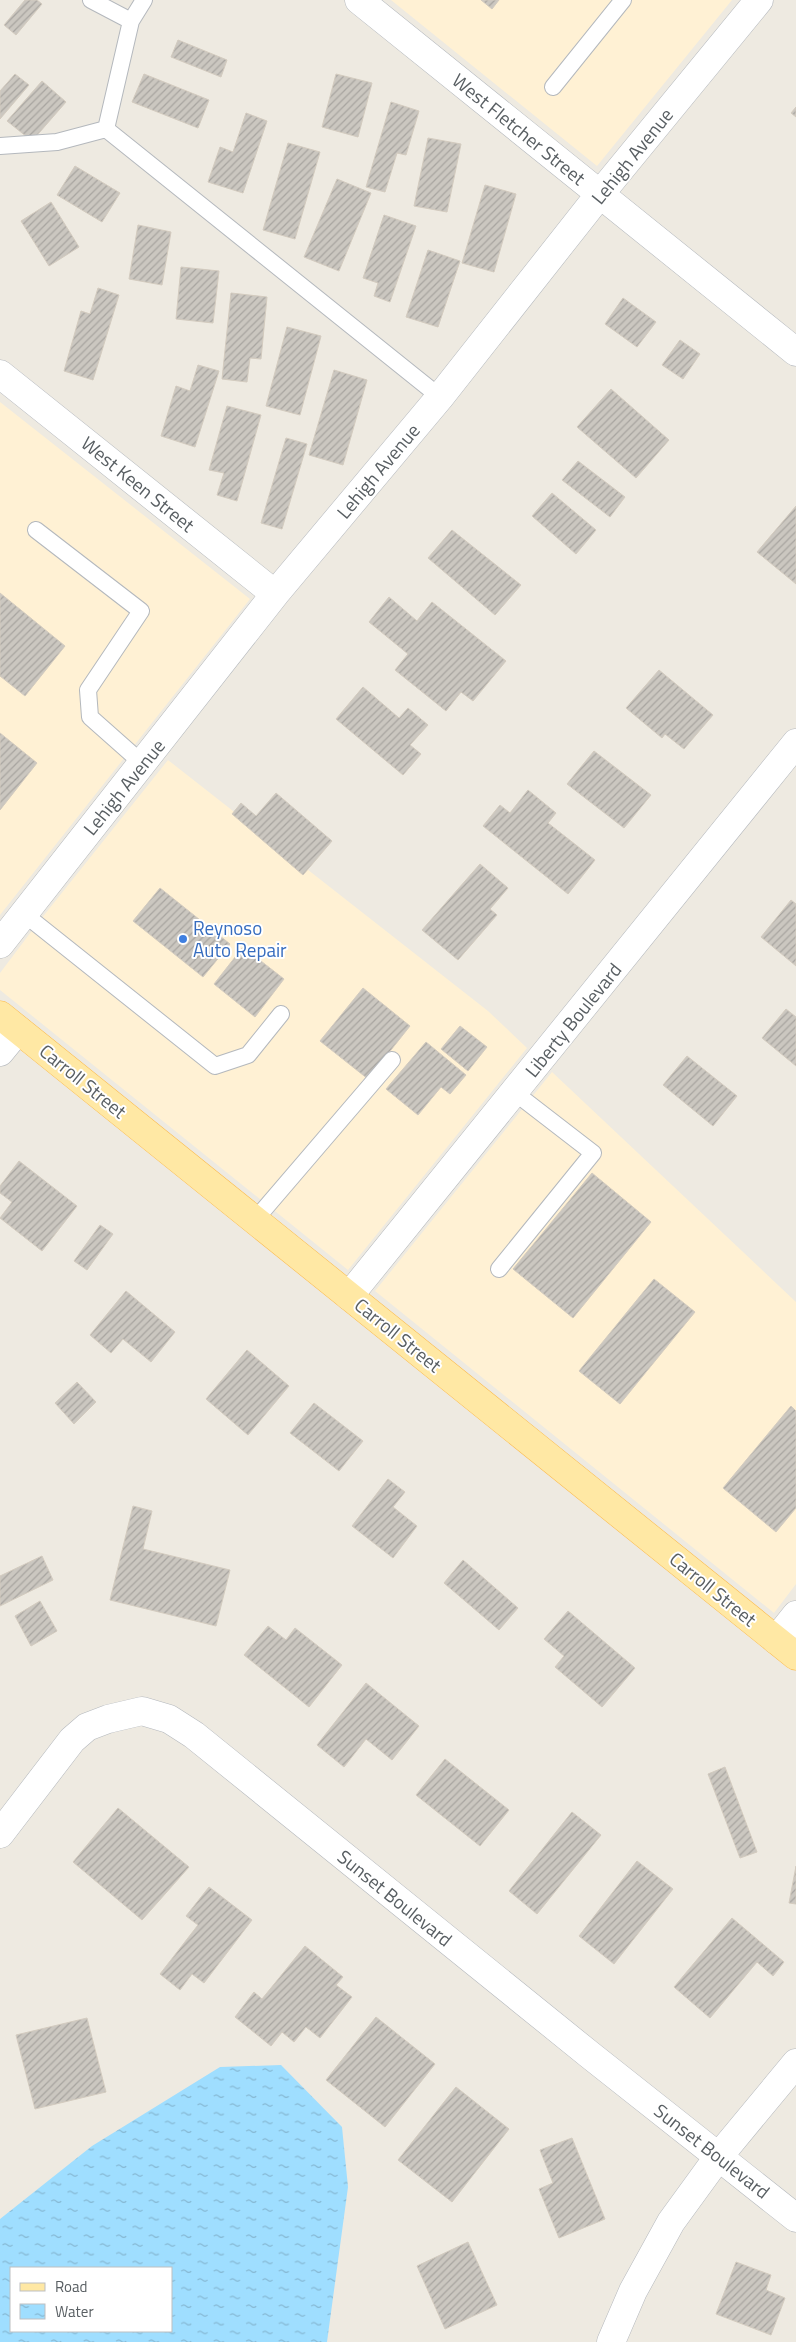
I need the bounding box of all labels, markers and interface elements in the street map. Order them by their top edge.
street label: West Fletcher Street [446,66,592,192]
street label: Lehigh Avenue [584,101,680,210]
street label: Lehigh Avenue [329,417,426,525]
street label: West Keen Street [75,429,202,539]
street label: Lehigh Avenue [76,732,172,841]
place label: Reynoso Auto Repair [193,913,287,964]
marker: Reynoso Auto Repair [177,933,189,945]
street label: Liberty Boulevard [517,956,628,1083]
street label: Carroll Street [33,1036,133,1125]
street label: Carroll Street [348,1290,448,1379]
street label: Carroll Street [663,1544,763,1633]
street label: Sunset Boulevard [332,1842,459,1953]
street label: Sunset Boulevard [648,2096,777,2205]
legend [10,2267,172,2332]
text: Road [55,2275,87,2298]
text: Water [55,2300,94,2323]

